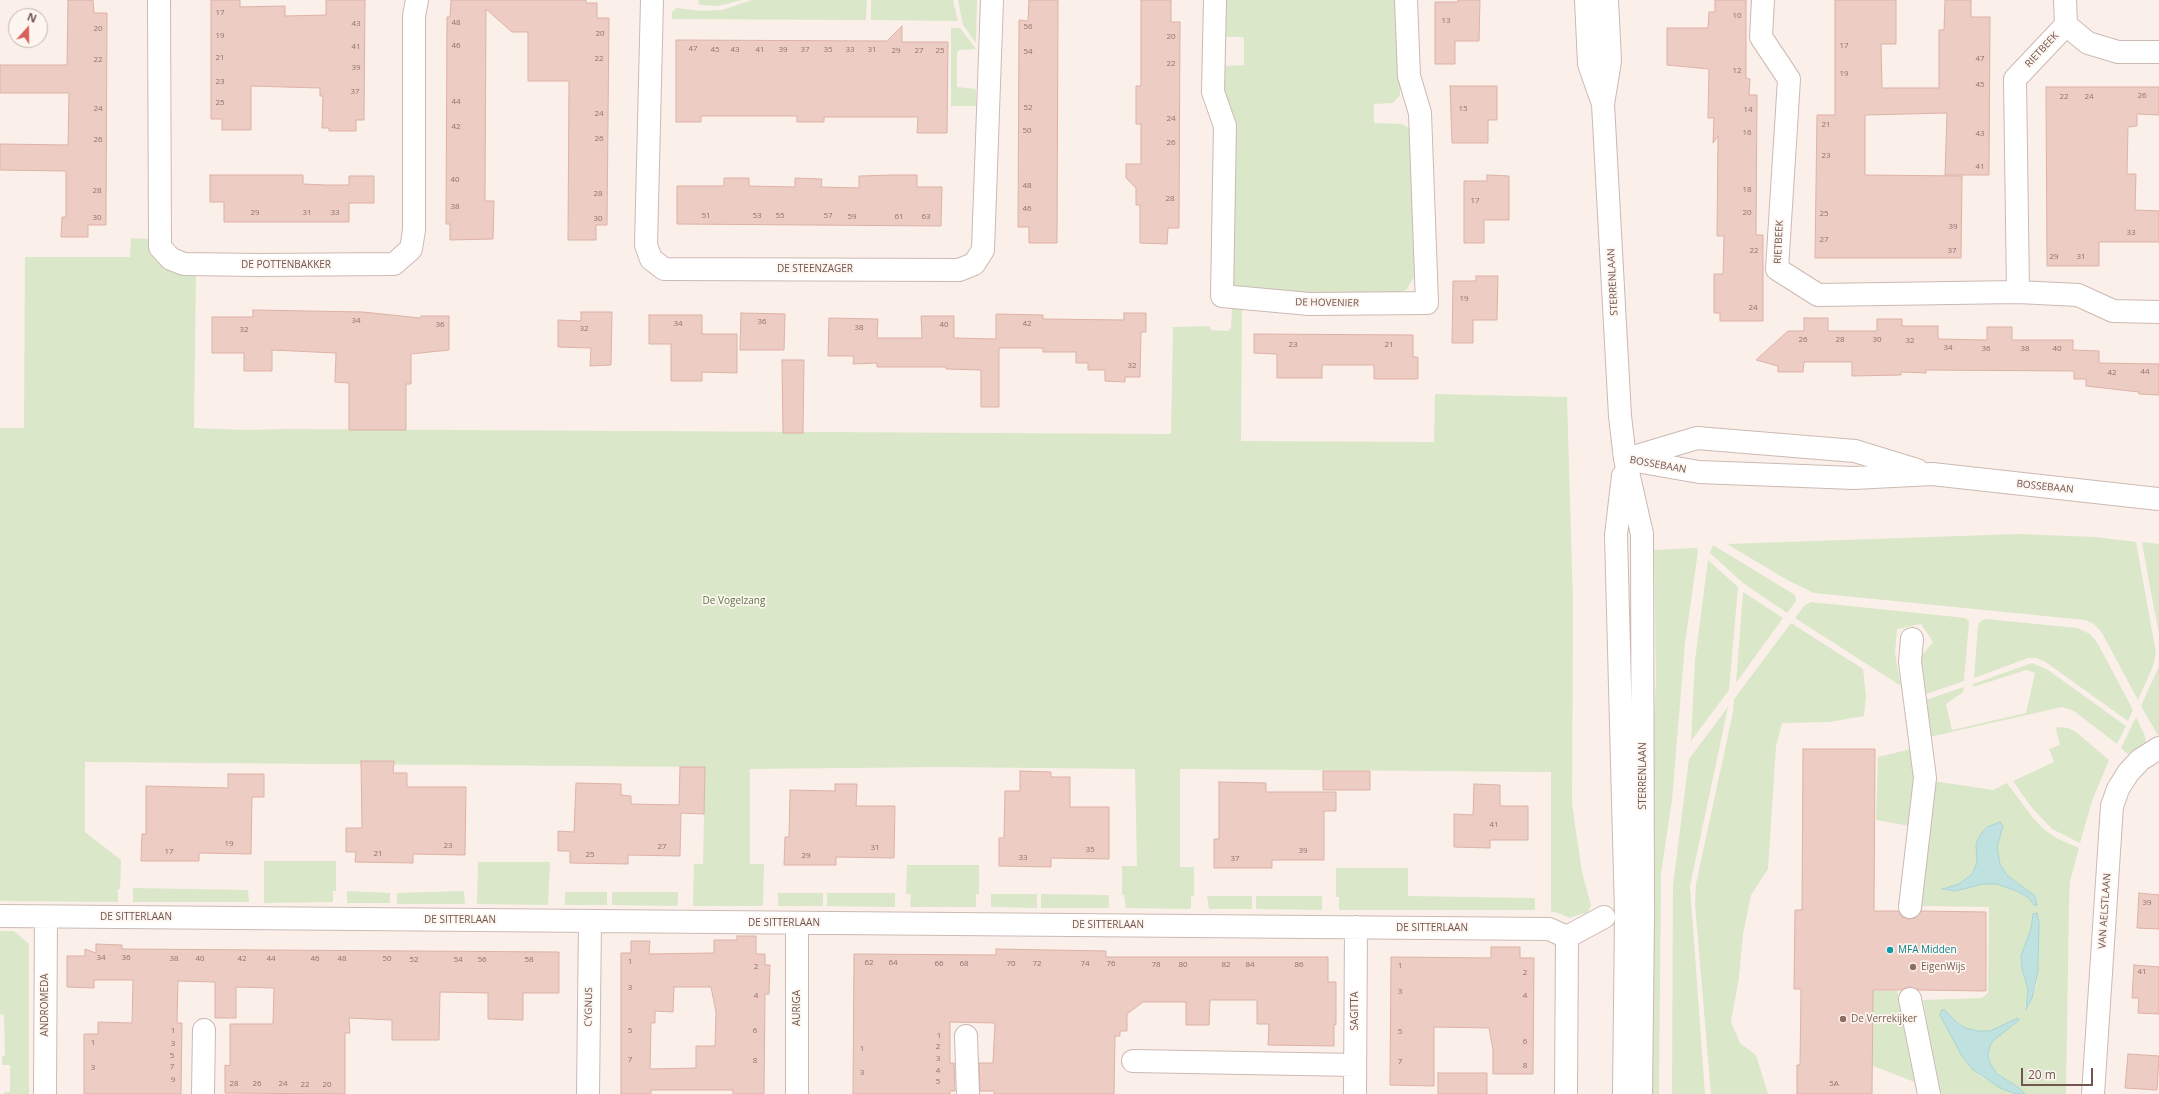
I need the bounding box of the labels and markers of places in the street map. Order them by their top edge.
place label: MFA Midden [1898,944,1957,956]
marker: MFA Midden [1885,945,1895,955]
place label: EigenWijs [1921,961,1965,973]
marker: EigenWijs [1908,962,1918,972]
place label: De Verrekijker [1851,1013,1917,1025]
marker: De Verrekijker [1838,1014,1848,1024]

